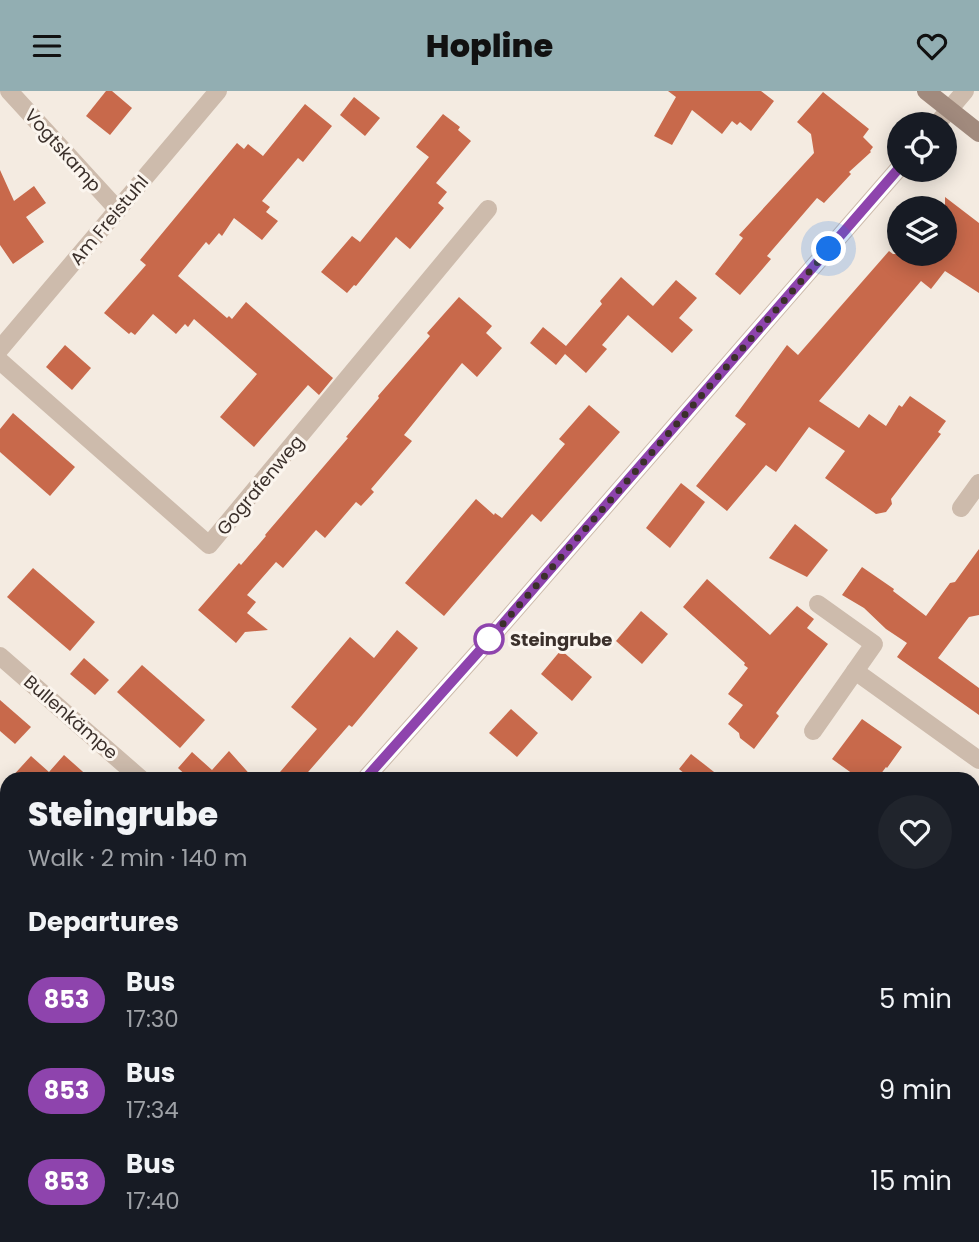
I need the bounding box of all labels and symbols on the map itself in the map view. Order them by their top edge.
street label: Vogtskamp [19,103,107,197]
street label: Am Freistuhl [64,170,154,270]
your location [811,231,846,266]
street label: Gografenweg [211,430,309,540]
marker: Steingrube [474,624,504,654]
place label: Steingrube [510,627,612,652]
street label: Bullenkämpe [18,669,124,765]

